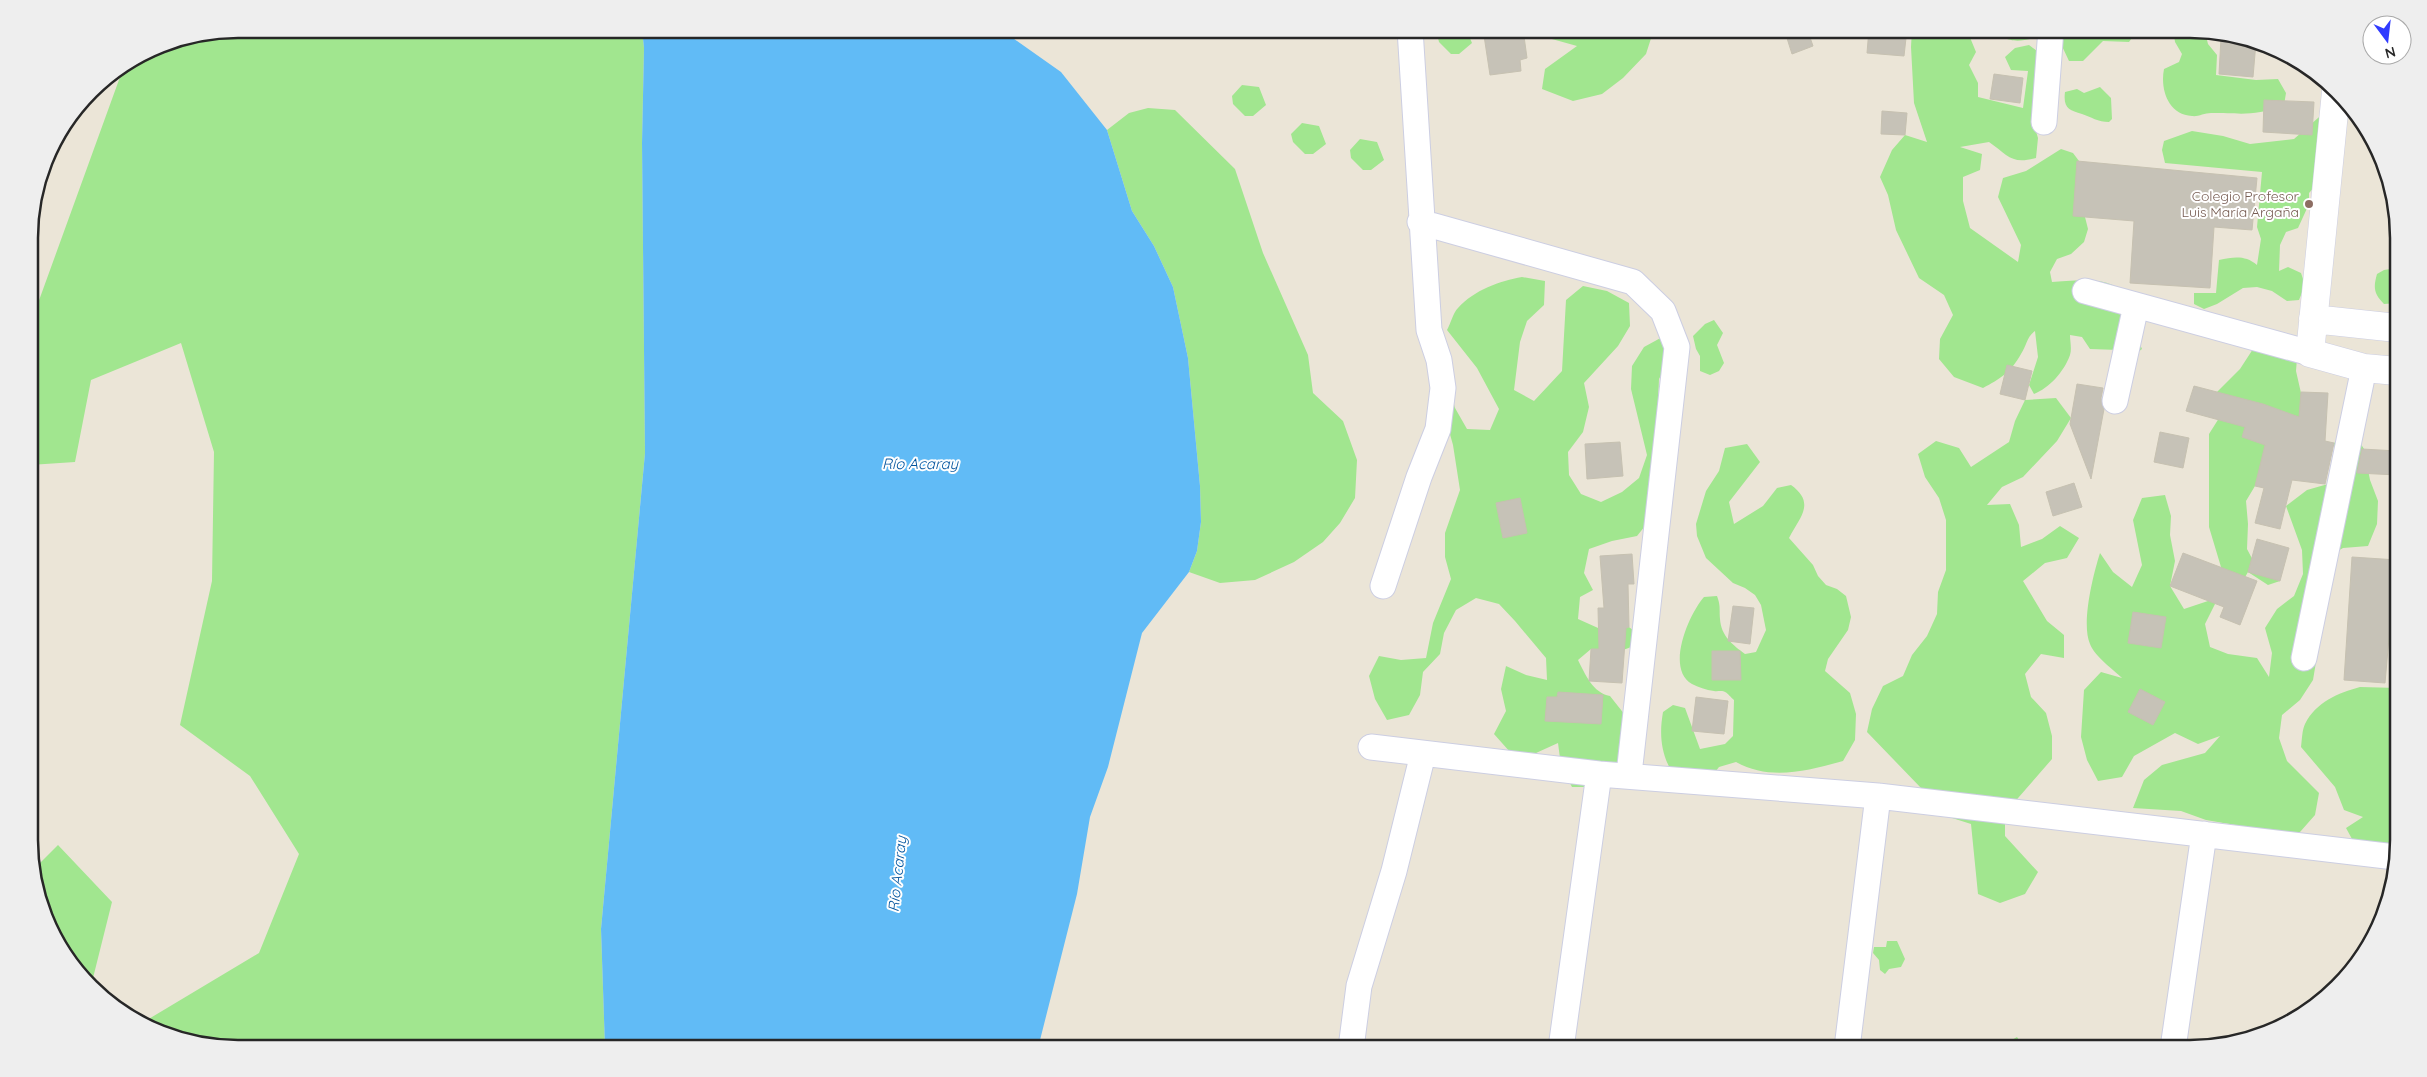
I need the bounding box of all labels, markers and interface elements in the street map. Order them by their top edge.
north arrow [2362,15,2412,65]
text: N [2383,43,2398,63]
place label: Colegio Profesor Luis María Argaña [2181,187,2300,221]
marker: Colegio Profesor Luis María Argaña [2303,198,2315,210]
water label: Río Acaray [882,454,960,473]
water label: Río Acaray [884,834,911,913]

